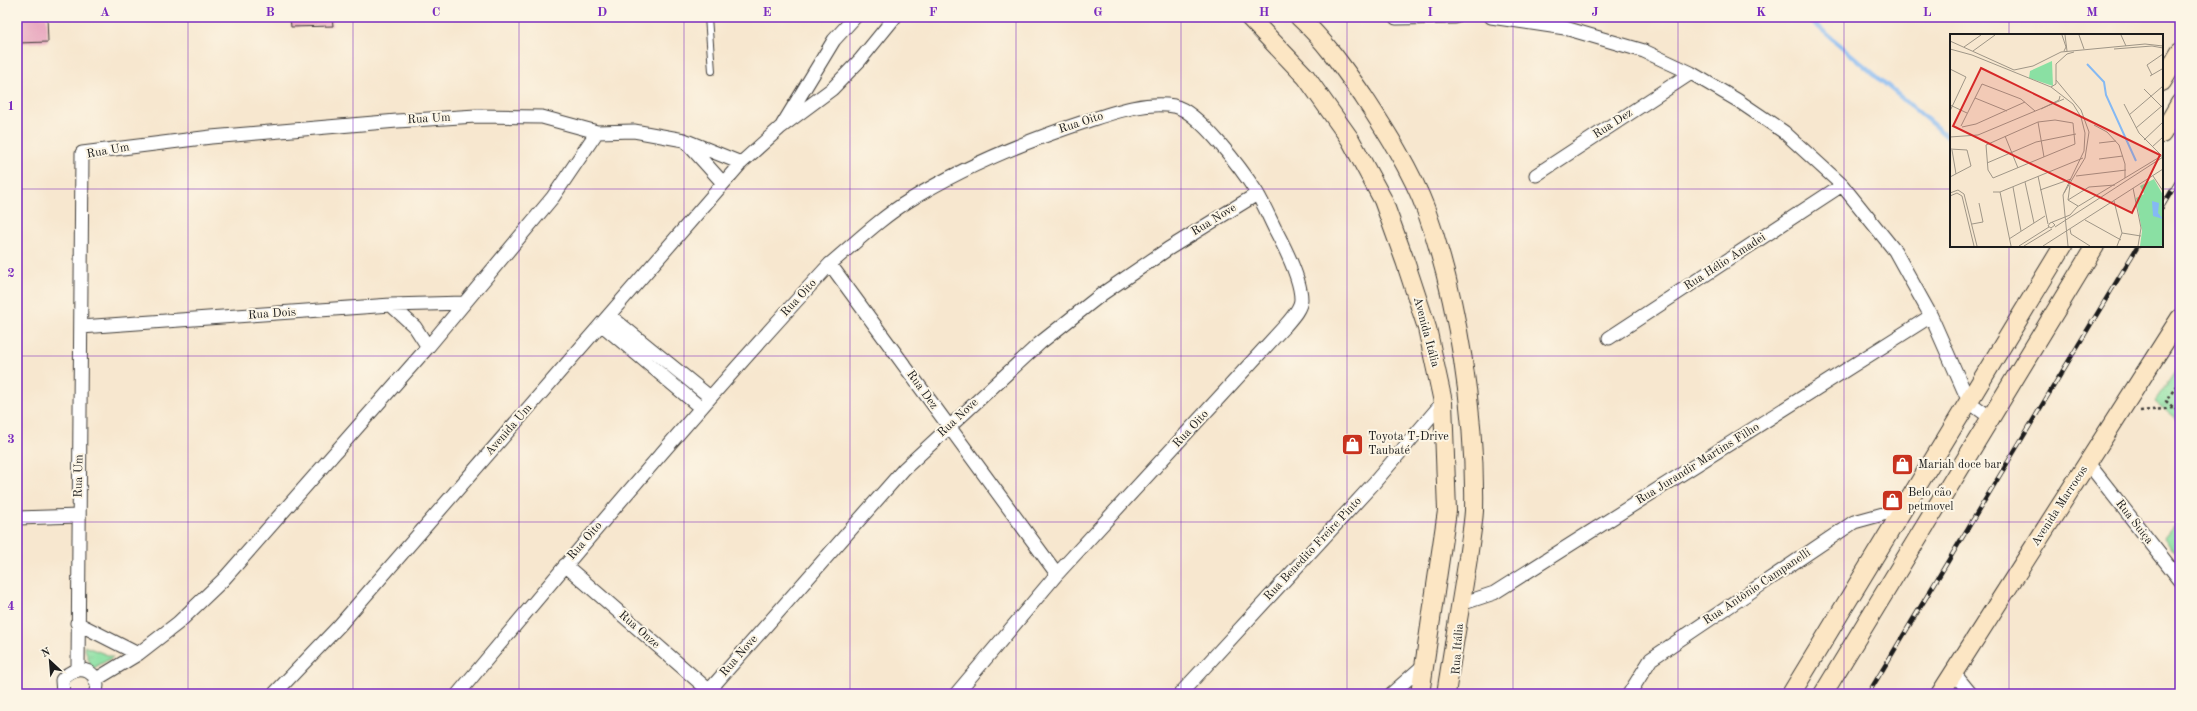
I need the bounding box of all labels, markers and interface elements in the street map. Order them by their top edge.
text: A [100,6,110,19]
text: B [265,6,275,19]
text: C [432,6,440,19]
text: D [597,6,607,19]
text: E [763,6,772,19]
text: F [929,6,938,19]
text: G [1093,6,1103,19]
text: H [1259,6,1270,19]
text: I [1427,6,1433,19]
text: J [1591,6,1599,19]
text: K [1756,6,1766,19]
text: L [1923,6,1932,19]
text: M [2086,6,2098,19]
inset map [1950,34,2163,247]
text: 1 [7,100,15,113]
street label: Rua Dez [1591,107,1635,141]
street label: Rua Oito [1057,110,1105,136]
street label: Rua Um [407,112,451,126]
street label: Rua Um [86,141,131,161]
street label: Rua Nove [1190,201,1239,238]
street label: Rua Hélio Amadei [1682,231,1768,293]
text: 2 [7,267,15,280]
street label: Rua Oito [779,277,819,319]
street label: Avenida Itália [1411,296,1441,369]
street label: Rua Dois [248,306,296,322]
street label: Rua Dez [904,368,940,412]
street label: Rua Nove [936,396,981,440]
street label: Avenida Um [484,402,535,458]
street label: Rua Oito [1171,408,1211,450]
street label: Rua Jurandir Martins Filho [1634,421,1762,507]
shop icon: Toyota T-Drive Taubaté [1340,431,1366,457]
place label: Toyota T-Drive Taubaté [1368,431,1449,457]
text: 3 [7,433,15,446]
shop icon: Mariah doce bar [1890,452,1916,478]
street label: Rua Um [73,454,85,498]
place label: Mariah doce bar [1918,459,2001,471]
street label: Avenida Marrocos [2030,464,2090,548]
shop icon: Belo cão petmovel [1879,487,1905,513]
place label: Belo cão petmovel [1908,487,1953,513]
street label: Rua Benedito Freire Pinto [1262,495,1364,603]
street label: Rua Suiça [2113,498,2155,546]
street label: Rua Oito [565,520,605,562]
street label: Rua Antônio Campanelli [1701,547,1813,627]
text: 4 [7,600,15,613]
street label: Rua Onze [616,609,662,651]
street label: Rua Itália [1450,623,1466,675]
street label: Rua Nove [718,633,760,679]
north arrow [30,641,70,681]
text: N [40,646,53,660]

